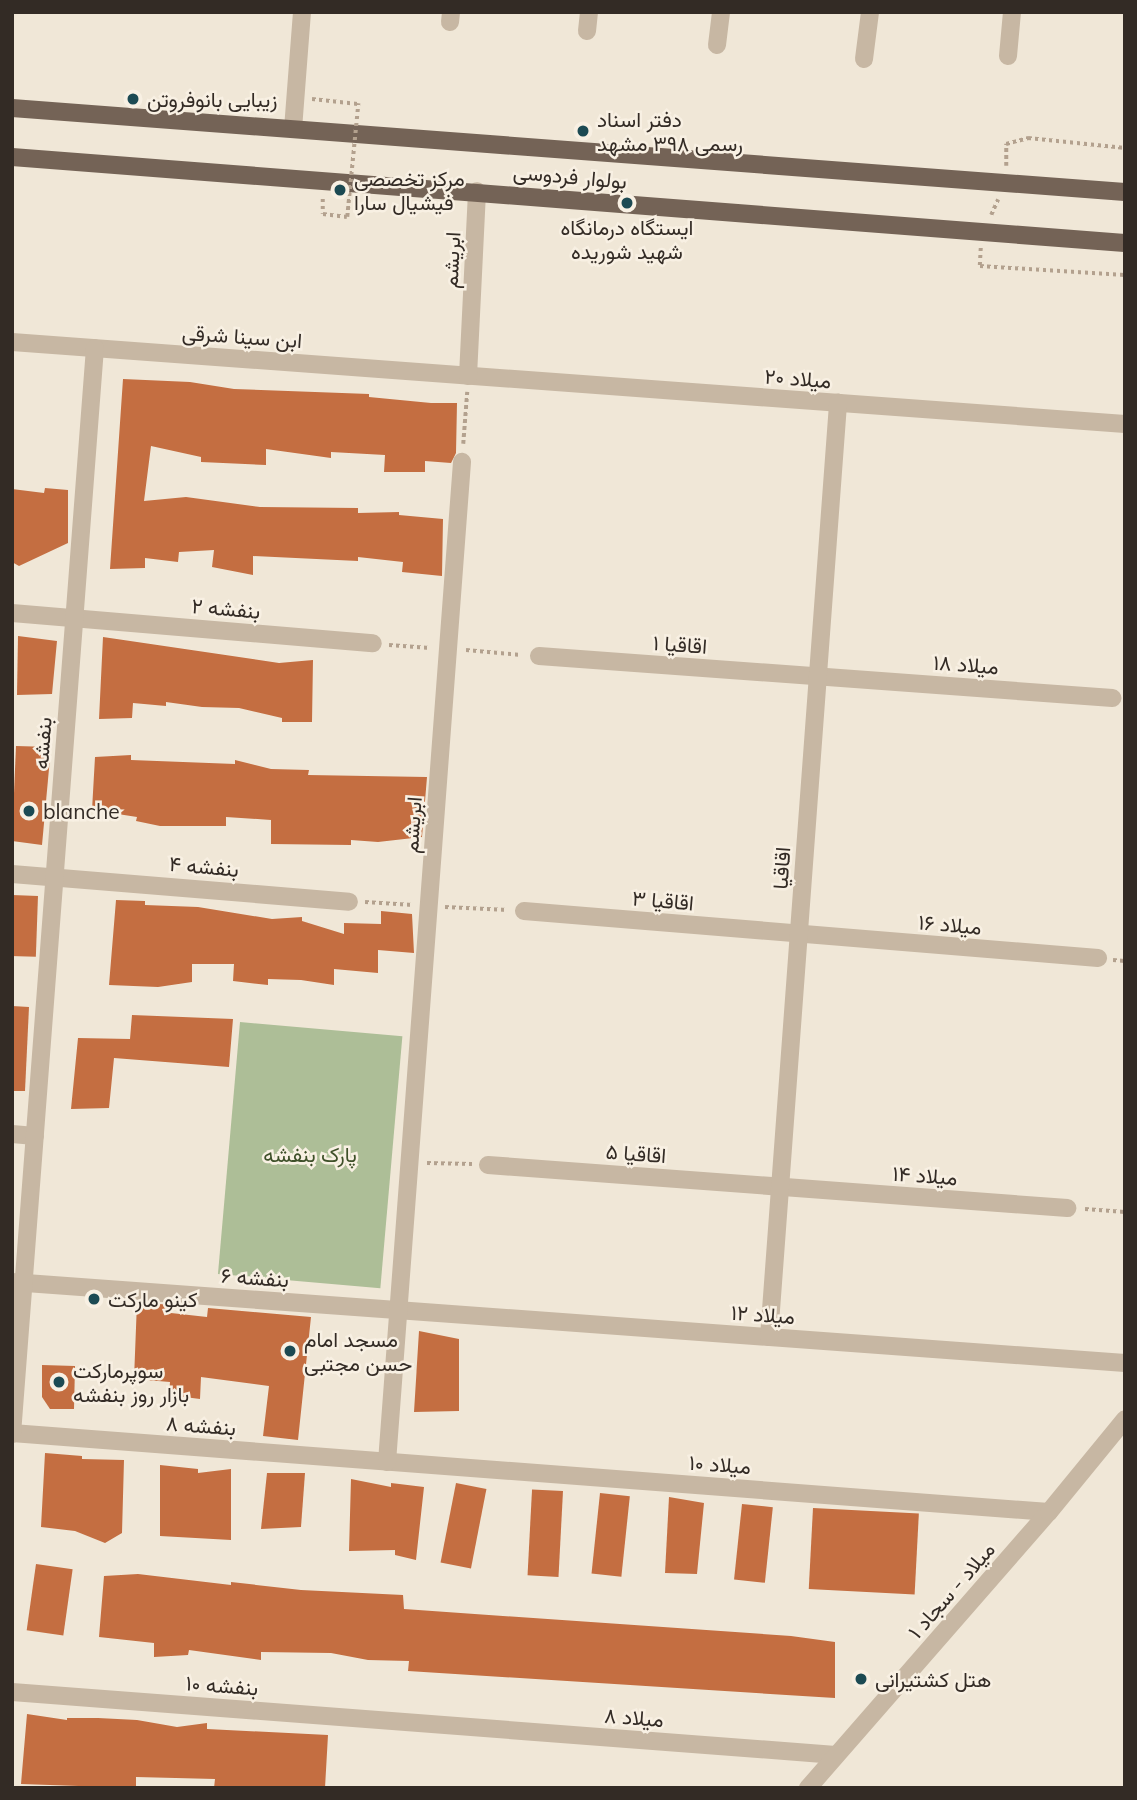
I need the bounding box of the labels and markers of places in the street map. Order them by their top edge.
place label: زیبایی بانوفروتن [147,86,277,112]
marker: زیبایی بانوفروتن [125,91,141,107]
place label: دفتر اسناد رسمی ۳۹۸ مشهد [597,106,743,156]
marker: دفتر اسناد رسمی ۳۹۸ مشهد [575,123,591,139]
place label: مرکز تخصصی فیشیال سارا [354,165,465,215]
marker: مرکز تخصصی فیشیال سارا [332,182,348,198]
marker: ایستگاه درمانگاه شهید شوریده [619,195,635,211]
place label: ایستگاه درمانگاه شهید شوریده [561,214,693,264]
place label: blanche [43,798,120,824]
marker: blanche [21,803,37,819]
place label: کینو مارکت [108,1286,198,1312]
marker: کینو مارکت [86,1291,102,1307]
place label: مسجد امام حسن مجتبی [304,1326,412,1376]
marker: مسجد امام حسن مجتبی [282,1343,298,1359]
place label: سوپرمارکت بازار روز بنفشه [73,1357,189,1407]
marker: سوپرمارکت بازار روز بنفشه [51,1374,67,1390]
place label: هتل کشتیرانی [875,1666,991,1692]
marker: هتل کشتیرانی [853,1671,869,1687]

